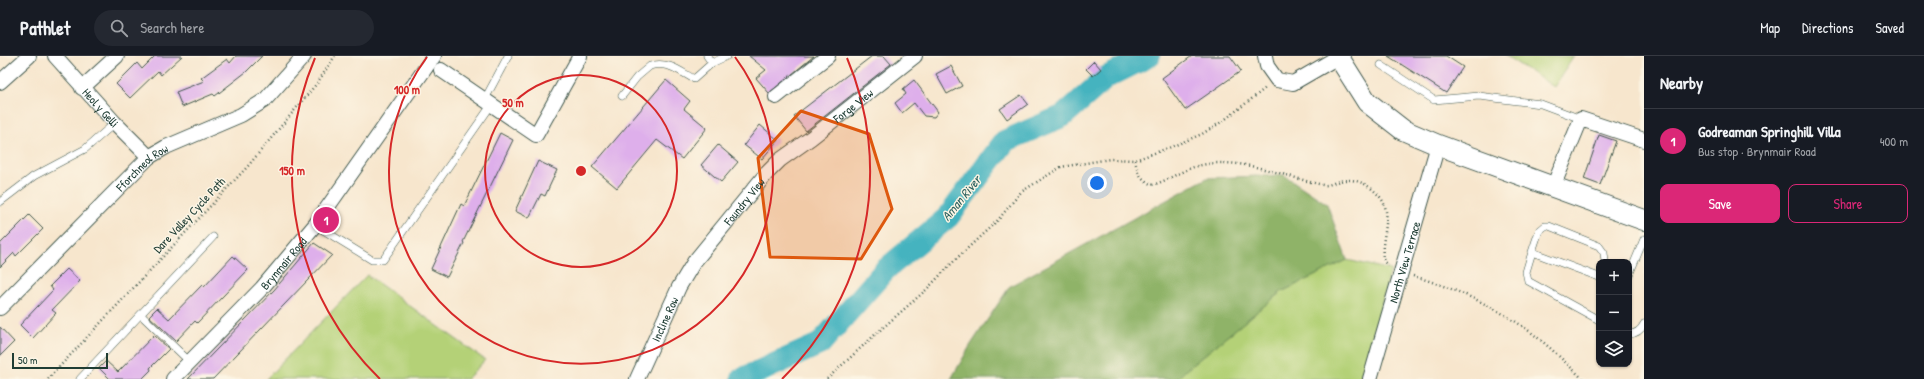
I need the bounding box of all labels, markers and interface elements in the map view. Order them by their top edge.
search box [94,10,374,46]
text: Pathlet [20,15,70,41]
icon: search [108,17,130,39]
text: Search here [140,17,204,38]
text: Map [1760,18,1780,37]
text: Directions [1802,18,1853,37]
text: Saved [1875,18,1904,37]
text: Nearby [1660,71,1703,94]
text: 100 m [394,81,420,98]
street label: Heol y Gelli [79,84,123,131]
street label: Forge View [828,84,877,127]
text: 50 m [502,94,524,111]
text: Godreaman Springhill Villa [1698,121,1841,142]
text: 1 [1671,132,1675,150]
text: 400 m [1880,132,1908,150]
street label: Fforchneol Row [111,139,171,195]
text: Bus stop · Brynmair Road [1698,142,1816,160]
text: 150 m [279,162,305,179]
centre of rings [574,164,588,178]
water label: Aman River [937,170,986,224]
street label: Dare Valley Cycle Path [149,173,229,257]
street label: Foundry View [719,173,769,229]
your location [1087,173,1107,193]
button: Save [1660,184,1780,223]
button: Share [1788,184,1908,223]
pin: 1 [313,205,339,235]
street label: North View Terrace [1384,219,1424,305]
street label: Brynmair Road [256,233,310,293]
map controls [1596,259,1632,367]
button: + [1596,259,1632,295]
street label: Incline Row [647,293,682,344]
button: − [1596,295,1632,331]
button: layers [1596,331,1632,367]
scale bar [12,351,108,370]
text: 50 m [18,353,38,367]

